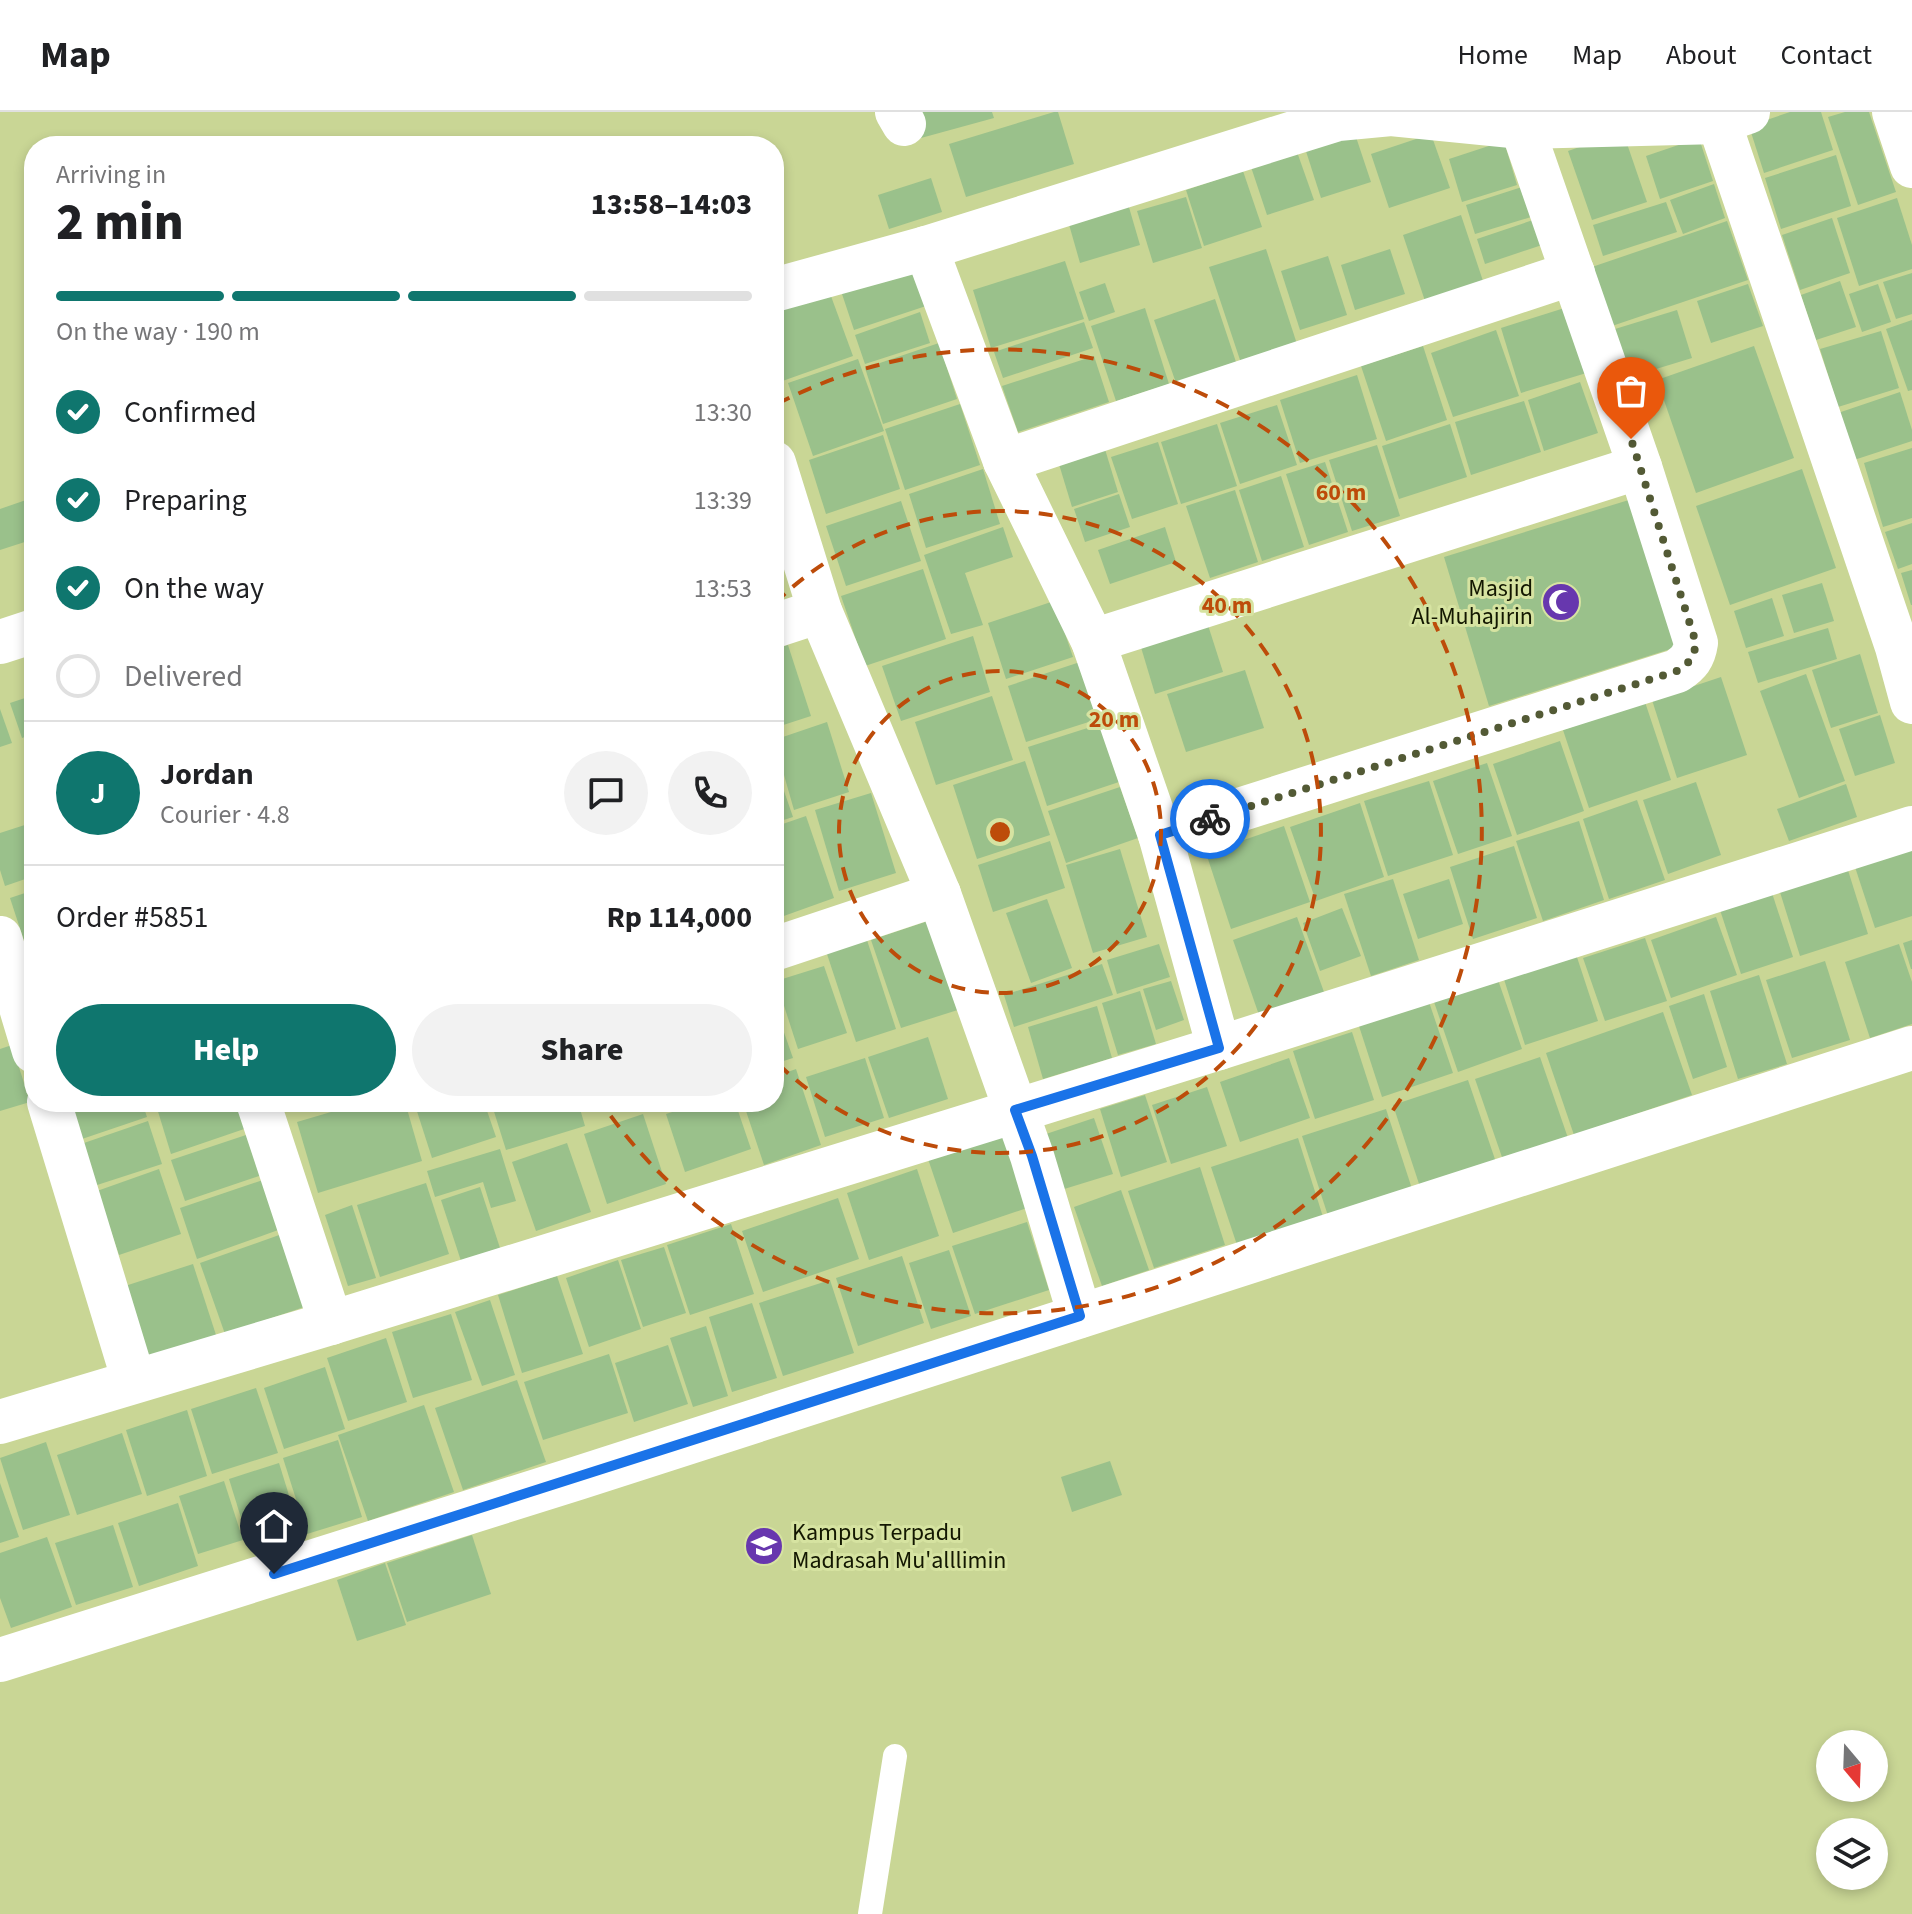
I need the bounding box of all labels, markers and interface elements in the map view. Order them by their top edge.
text: Map [40,28,111,82]
text: Home [1457,35,1528,75]
text: Map [1572,35,1622,75]
text: About [1666,35,1737,75]
text: Contact [1781,35,1872,75]
text: Arriving in [56,156,166,193]
text: 13:58–14:03 [591,183,752,226]
text: 2 min [56,186,184,260]
text: On the way · 190 m [56,313,260,350]
pin [1597,357,1665,439]
icon: bag [1609,369,1653,413]
icon: check [56,390,100,434]
text: Confirmed [124,391,257,434]
text: 13:30 [694,394,752,431]
text: 60 m [1316,475,1366,510]
icon: check [56,478,100,522]
text: Preparing [124,479,247,522]
text: 13:39 [694,482,752,519]
icon: check [56,566,100,610]
text: On the way [124,567,264,610]
text: 13:53 [694,570,752,607]
place label: Masjid Al-Muhajirin [1412,571,1533,634]
mosque icon: Masjid Al-Muhajirin [1540,581,1582,623]
text: 40 m [1202,588,1252,623]
text: Delivered [124,655,243,698]
text: 20 m [1089,702,1139,737]
button: chat [564,751,648,835]
button: phone [668,751,752,835]
text: Jordan [160,753,254,796]
text: J [90,772,106,815]
courier [1170,779,1250,859]
text: Courier · 4.8 [160,796,290,833]
icon: bike [1188,797,1232,841]
centre of rings [986,818,1014,846]
text: Order #5851 [56,896,209,939]
text: Rp 114,000 [606,896,752,939]
button: Help [56,1004,396,1096]
button: Share [412,1004,752,1096]
pin [240,1492,308,1574]
icon: home [252,1504,296,1548]
place label: Kampus Terpadu Madrasah Mu'alllimin [792,1515,1007,1578]
school or university icon: Kampus Terpadu Madrasah Mu'alllimin [743,1525,785,1567]
north arrow [1816,1730,1888,1802]
map controls [1816,1730,1888,1890]
button: layers [1816,1818,1888,1890]

